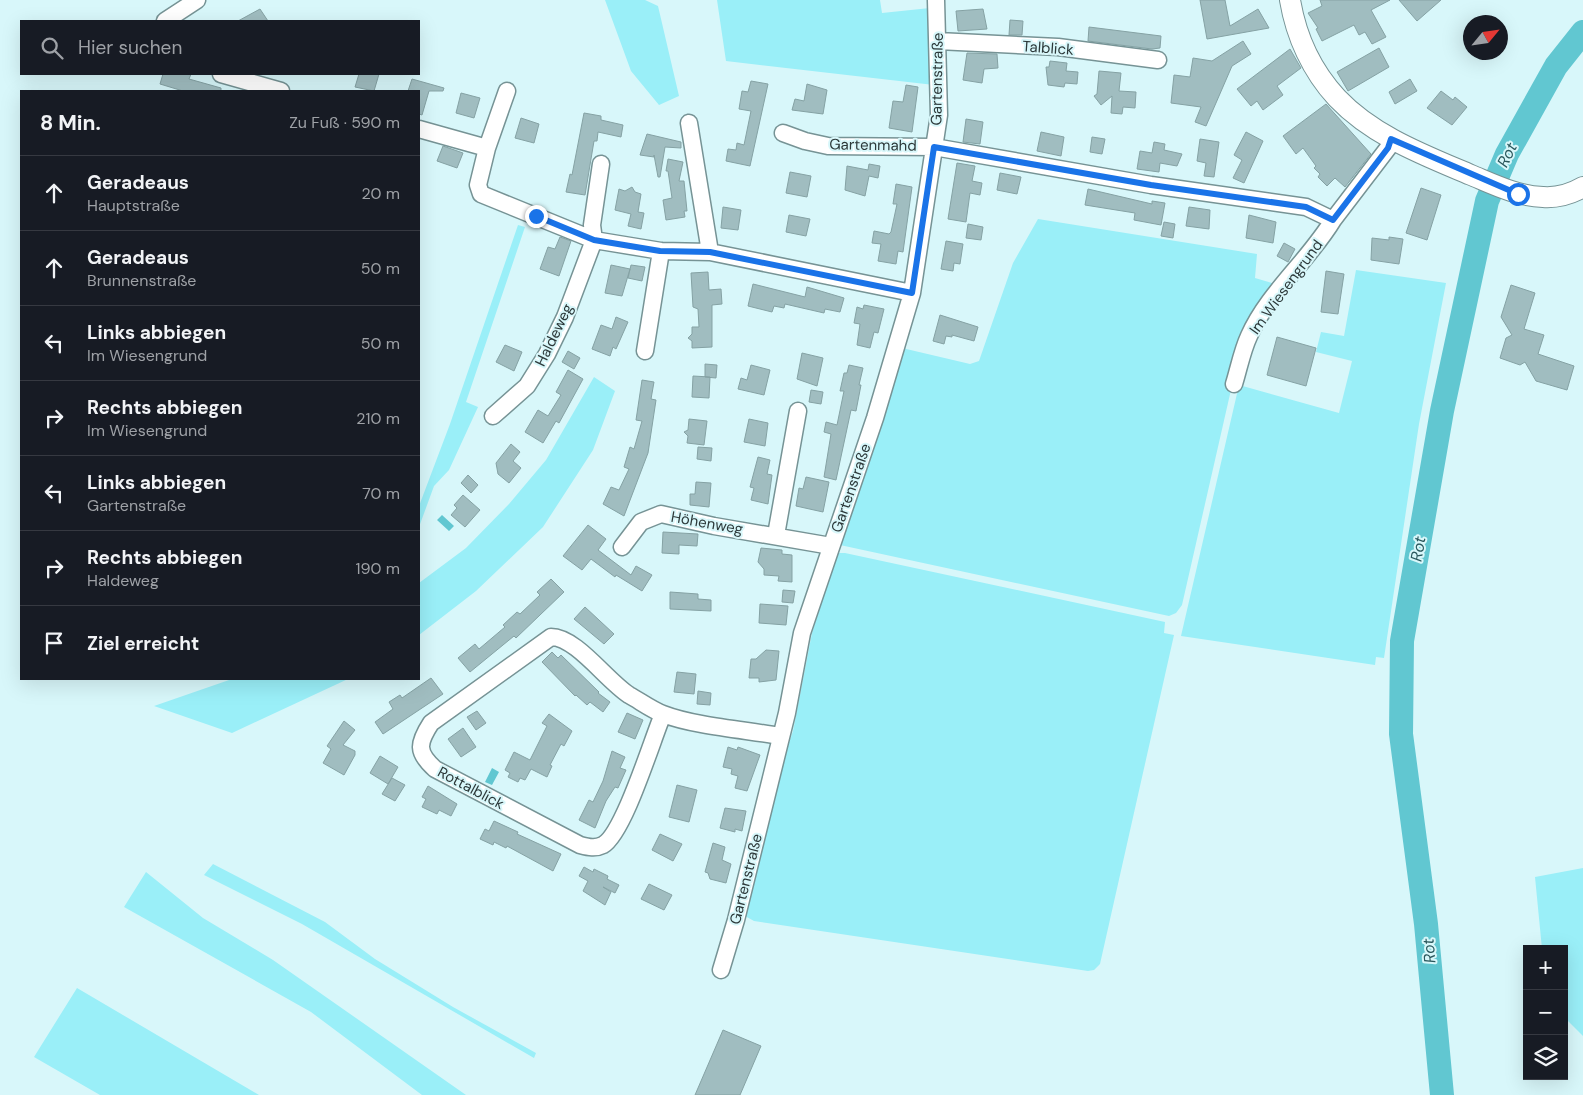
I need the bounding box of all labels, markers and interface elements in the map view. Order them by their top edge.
north arrow [1463,15,1508,60]
search box [20,20,420,75]
street label: Gartenstraße [926,32,948,126]
icon: search [38,34,66,62]
text: Hier suchen [78,35,182,60]
street label: Talblick [1022,36,1075,60]
text: 8 Min. [40,109,101,137]
text: Zu Fuß · 590 m [289,112,400,133]
street label: Gartenmahd [829,134,917,156]
water label: Rot [1492,139,1522,171]
text: Geradeaus [87,170,189,195]
icon: ahead [40,179,68,207]
text: 20 m [361,183,400,204]
route start [1507,183,1530,206]
text: Hauptstraße [87,195,180,216]
route end [525,205,548,228]
street label: Im Wiesengrund [1245,236,1327,338]
text: Geradeaus [87,245,189,270]
icon: ahead [40,254,68,282]
text: 50 m [361,258,400,279]
text: Brunnenstraße [87,270,196,291]
street label: Haldeweg [530,300,578,370]
text: Links abbiegen [87,320,226,345]
icon: left [40,329,68,357]
text: 50 m [361,333,400,354]
text: Im Wiesengrund [87,345,207,366]
text: Rechts abbiegen [87,395,242,420]
icon: right [40,404,68,432]
text: 210 m [356,408,400,429]
text: Im Wiesengrund [87,420,207,441]
street label: Gartenstraße [826,441,876,535]
text: Links abbiegen [87,470,226,495]
icon: left [40,479,68,507]
text: 70 m [362,483,400,504]
text: Gartenstraße [87,495,186,516]
street label: Höhenweg [669,507,745,539]
water label: Rot [1406,534,1431,563]
text: Rechts abbiegen [87,545,242,570]
icon: right [40,554,68,582]
text: 190 m [356,558,400,579]
text: Haldeweg [87,570,159,591]
icon: arrive [40,629,68,657]
text: Ziel erreicht [87,631,199,656]
street label: Rottalblick [434,762,508,814]
street label: Gartenstraße [725,832,767,926]
water label: Rot [1417,937,1441,964]
map controls [1523,945,1568,1080]
button: + [1523,945,1568,990]
button: − [1523,990,1568,1035]
button: layers [1523,1035,1568,1080]

